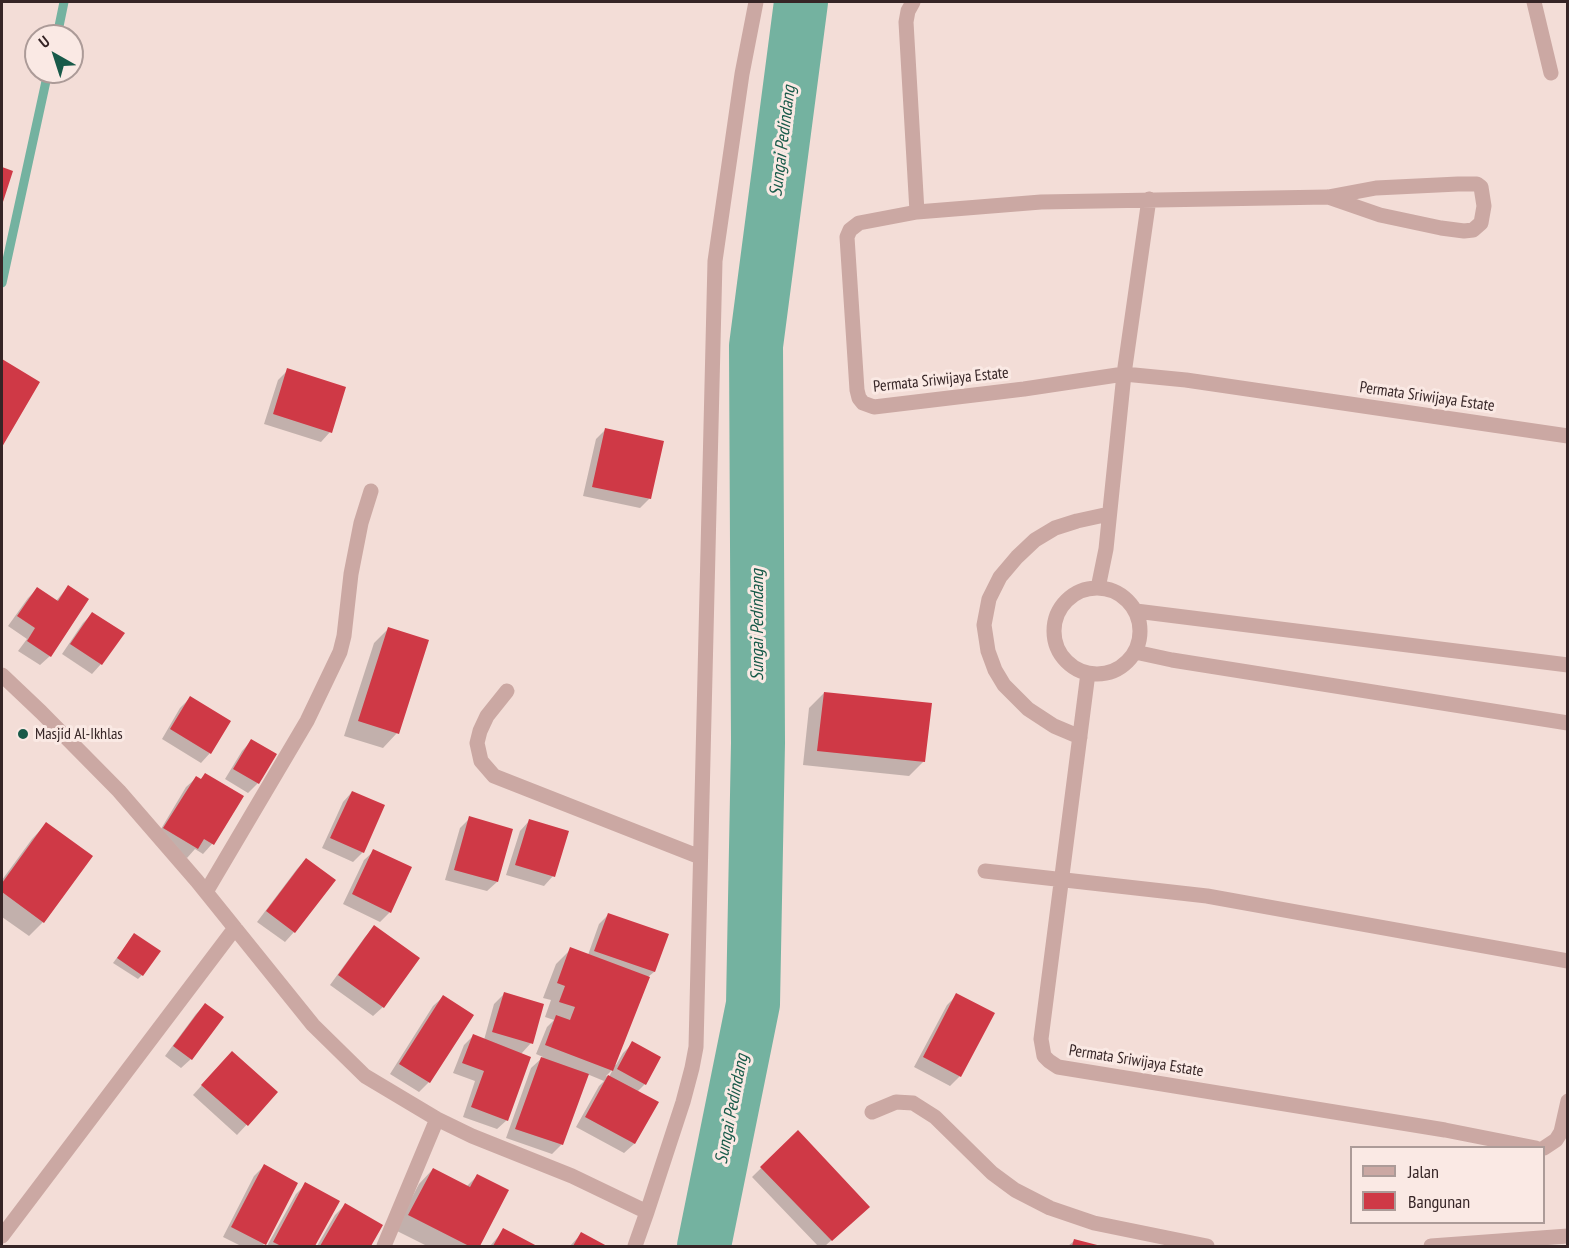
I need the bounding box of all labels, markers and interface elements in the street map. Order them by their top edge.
north arrow [24,24,84,84]
text: U [34,31,53,52]
water label: Sungai Pedindang [765,84,801,198]
street label: Permata Sriwijaya Estate [872,363,1010,397]
street label: Permata Sriwijaya Estate [1358,378,1496,416]
water label: Sungai Pedindang [747,569,769,681]
place label: Masjid Al-Ikhlas [35,724,123,744]
marker: Masjid Al-Ikhlas [16,727,30,741]
street label: Permata Sriwijaya Estate [1067,1041,1205,1081]
water label: Sungai Pedindang [711,1052,753,1166]
legend [1350,1146,1545,1224]
text: Jalan [1408,1160,1439,1183]
text: Bangunan [1408,1190,1470,1213]

